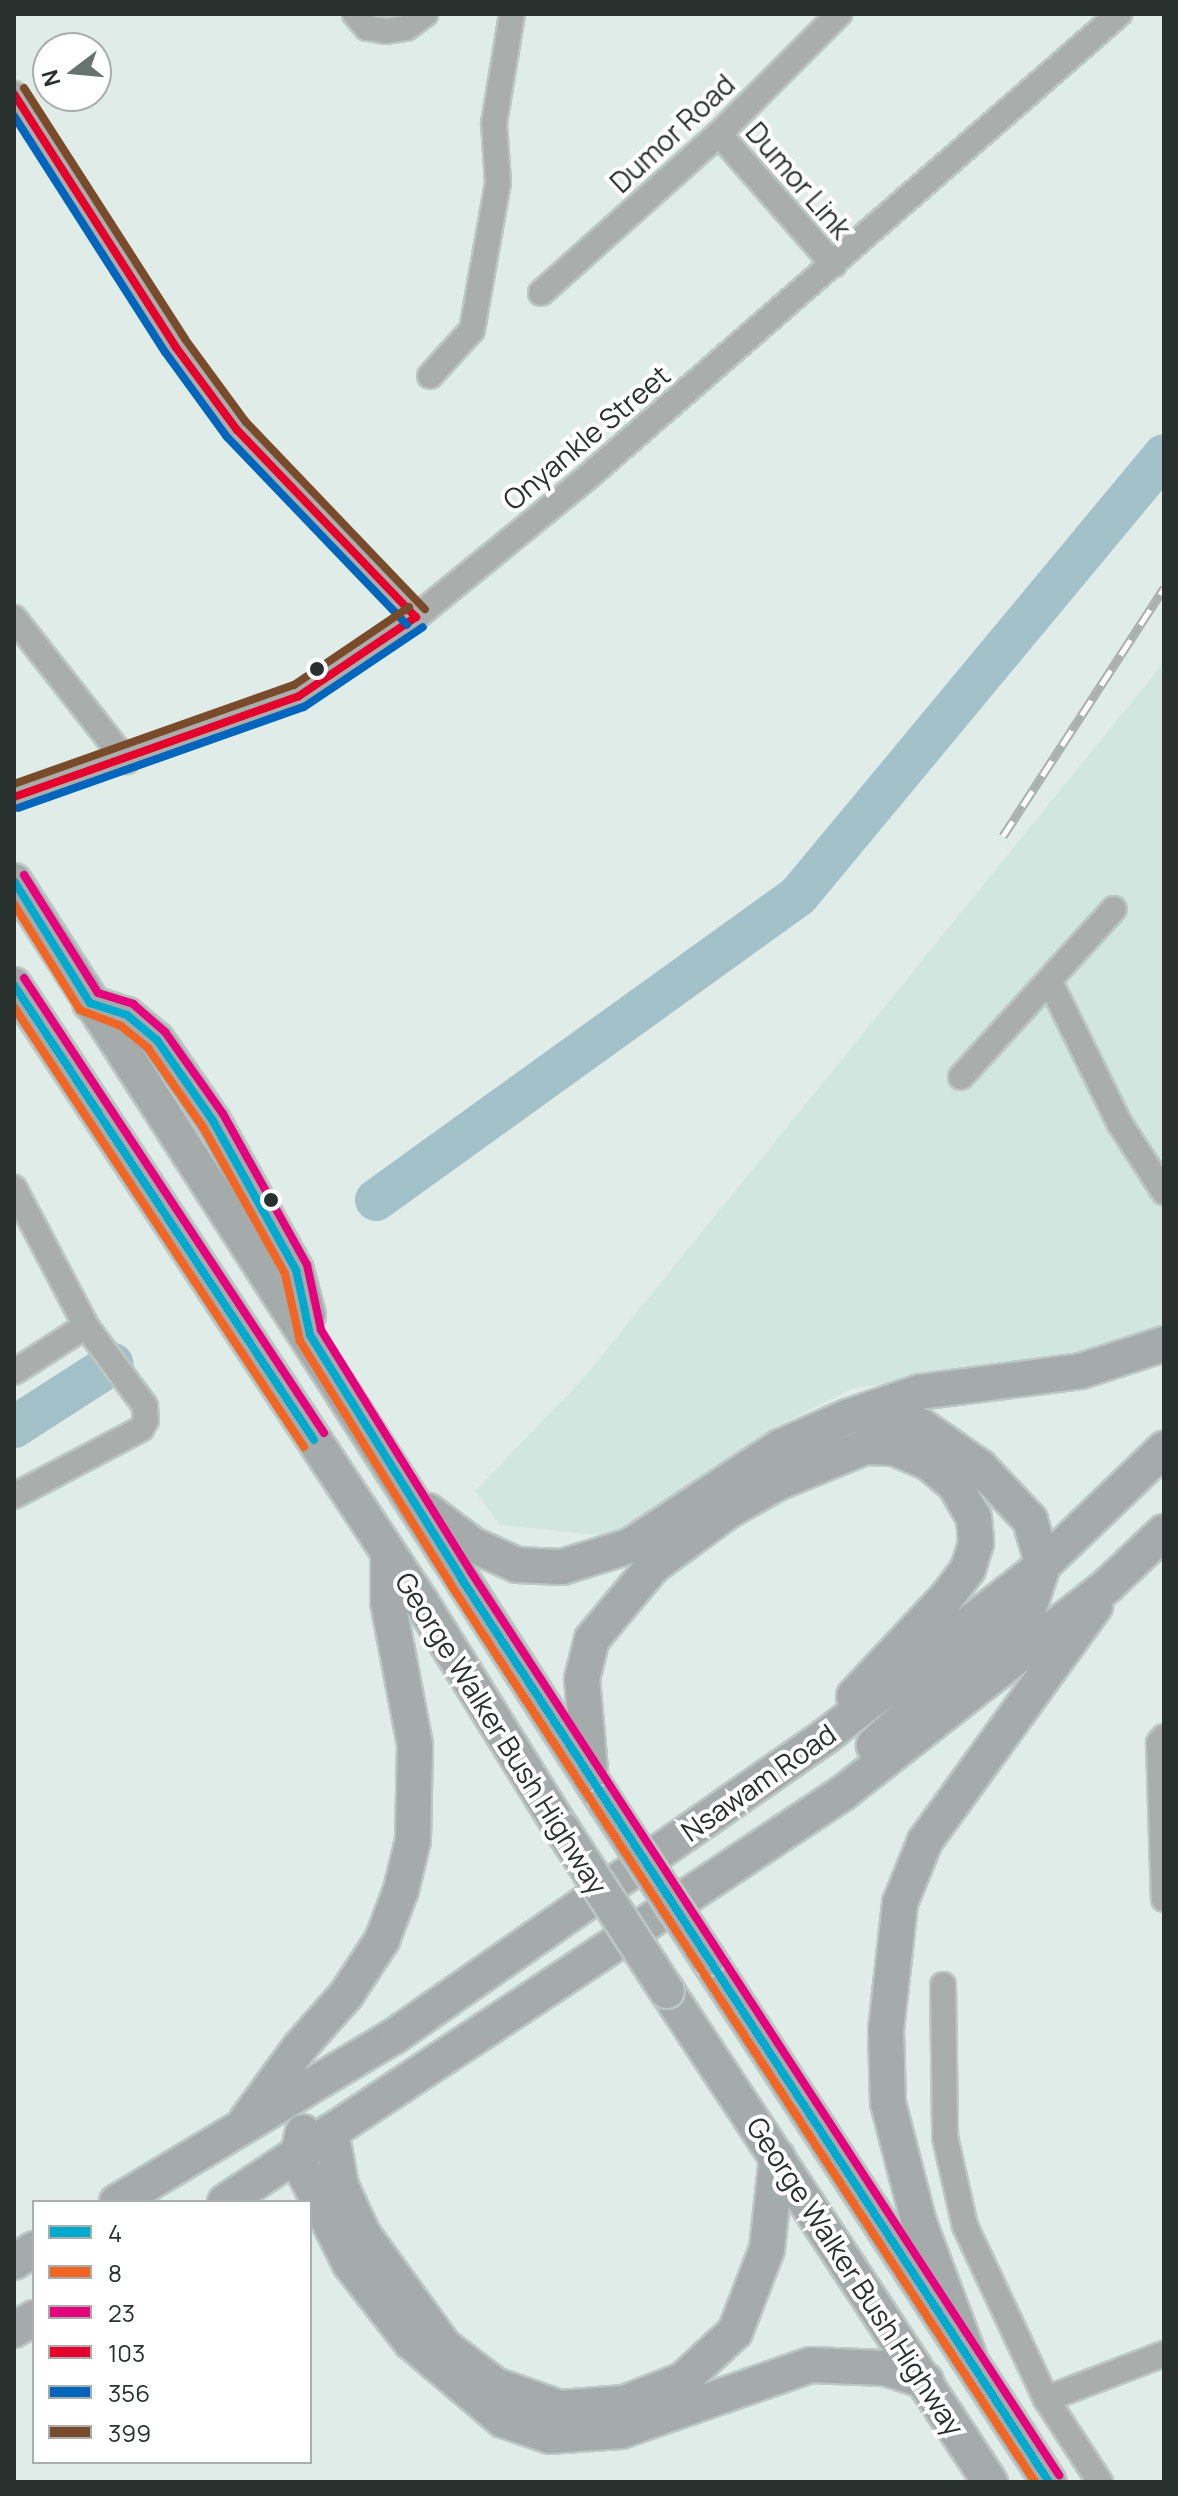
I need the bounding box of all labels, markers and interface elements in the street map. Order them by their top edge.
north arrow [32,32,112,112]
text: N [34,66,67,90]
street label: Dumor Road [603,67,741,199]
street label: Dumor Link [740,115,858,245]
street label: Onyankle Street [496,357,676,517]
unlabelled marker [309,661,325,677]
unlabelled marker [263,1192,279,1208]
street label: George Walker Bush Highway [389,1566,615,1900]
street label: Nsawam Road [674,1716,842,1848]
street label: George Walker Bush Highway [740,2110,972,2442]
legend [32,2200,312,2464]
text: 4 [108,2216,122,2249]
text: 8 [108,2256,122,2289]
text: 23 [108,2296,135,2329]
text: 103 [108,2336,145,2369]
text: 356 [108,2376,150,2409]
text: 399 [108,2416,151,2449]

